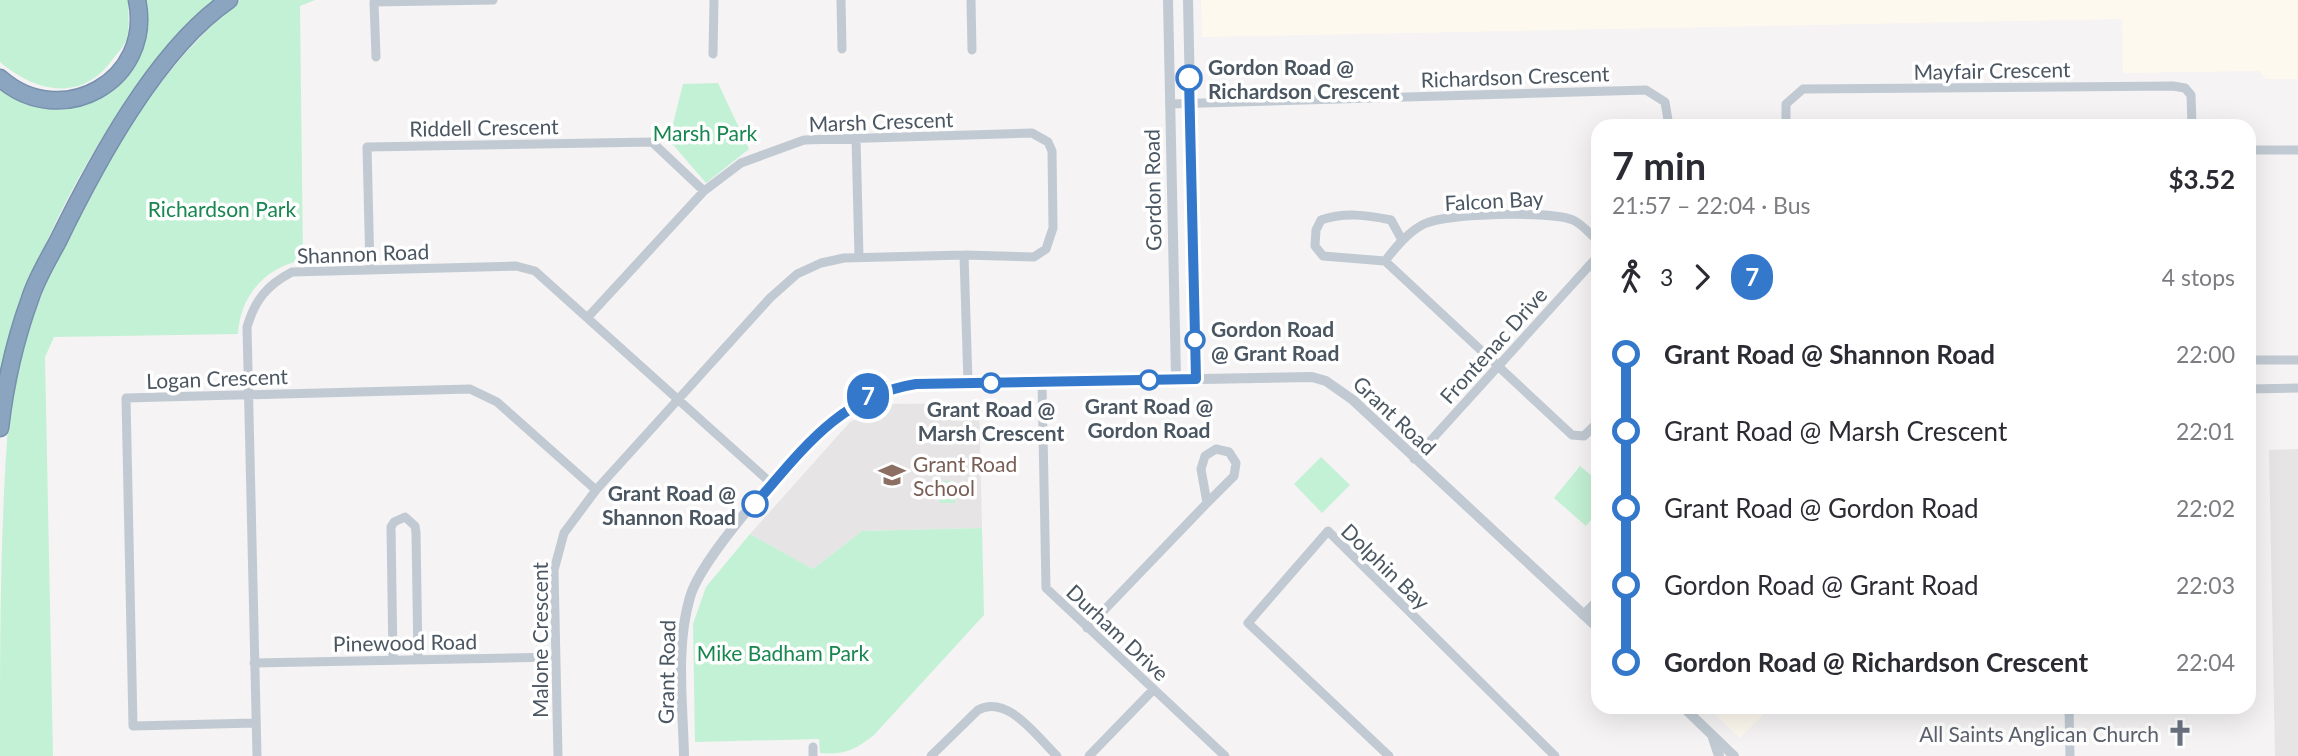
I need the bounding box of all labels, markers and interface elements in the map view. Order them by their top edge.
place label: Gordon Road @ Richardson Crescent [1208,54,1400,103]
street label: Mayfair Crescent [1913,56,2071,84]
street label: Richardson Crescent [1420,60,1610,92]
marker: Gordon Road @ Richardson Crescent [1176,65,1202,91]
street label: Marsh Crescent [808,106,954,136]
street label: Riddell Crescent [409,113,559,141]
park label: Marsh Park [653,120,758,145]
street label: Gordon Road [1138,129,1166,251]
text: 7 min [1612,142,1706,188]
text: $3.52 [2169,163,2235,195]
street label: Falcon Bay [1444,185,1544,215]
text: 21:57 – 22:04 · Bus [1612,191,1811,219]
park label: Richardson Park [148,196,297,221]
street label: Shannon Road [296,238,430,268]
icon: walk [1612,258,1650,296]
icon: forward [1683,258,1721,296]
text: 7 [1745,262,1759,291]
text: 3 [1660,263,1673,291]
text: 4 stops [2162,263,2235,291]
street label: Frontenac Drive [1434,282,1552,408]
place label: Gordon Road @ Grant Road [1211,316,1339,365]
marker: Gordon Road @ Grant Road [1185,330,1205,350]
text: Grant Road @ Shannon Road [1664,338,1995,370]
text: 22:00 [2176,340,2235,368]
street label: Logan Crescent [146,363,289,393]
marker: Grant Road @ Gordon Road [1139,370,1159,390]
street label: Grant Road [1348,370,1442,460]
line badge: 7 [845,373,891,419]
marker: Grant Road @ Marsh Crescent [981,373,1001,393]
text: 7 [861,381,875,410]
place label: Grant Road @ Gordon Road [1085,393,1213,442]
place label: Grant Road @ Marsh Crescent [918,396,1065,445]
text: Grant Road @ Marsh Crescent [1664,415,2007,447]
text: 22:01 [2176,417,2235,445]
place label: Grant Road School [913,451,1017,500]
school or university icon: Grant Road School [877,460,907,490]
place label: Grant Road @ Shannon Road [602,480,736,529]
marker: Grant Road @ Shannon Road [742,491,768,517]
text: Grant Road @ Gordon Road [1664,492,1979,524]
text: 22:02 [2176,494,2235,522]
street label: Dolphin Bay [1337,518,1435,614]
street label: Malone Crescent [527,562,552,718]
text: Gordon Road @ Grant Road [1664,569,1979,601]
text: 22:03 [2176,571,2235,599]
street label: Durham Drive [1062,579,1174,685]
street label: Grant Road [653,620,679,724]
street label: Pinewood Road [333,628,477,656]
park label: Mike Badham Park [697,640,869,665]
text: Gordon Road @ Richardson Crescent [1664,646,2088,678]
text: 22:04 [2176,648,2235,676]
church icon: All Saints Anglican Church [2165,718,2195,748]
place label: All Saints Anglican Church [1919,721,2159,746]

